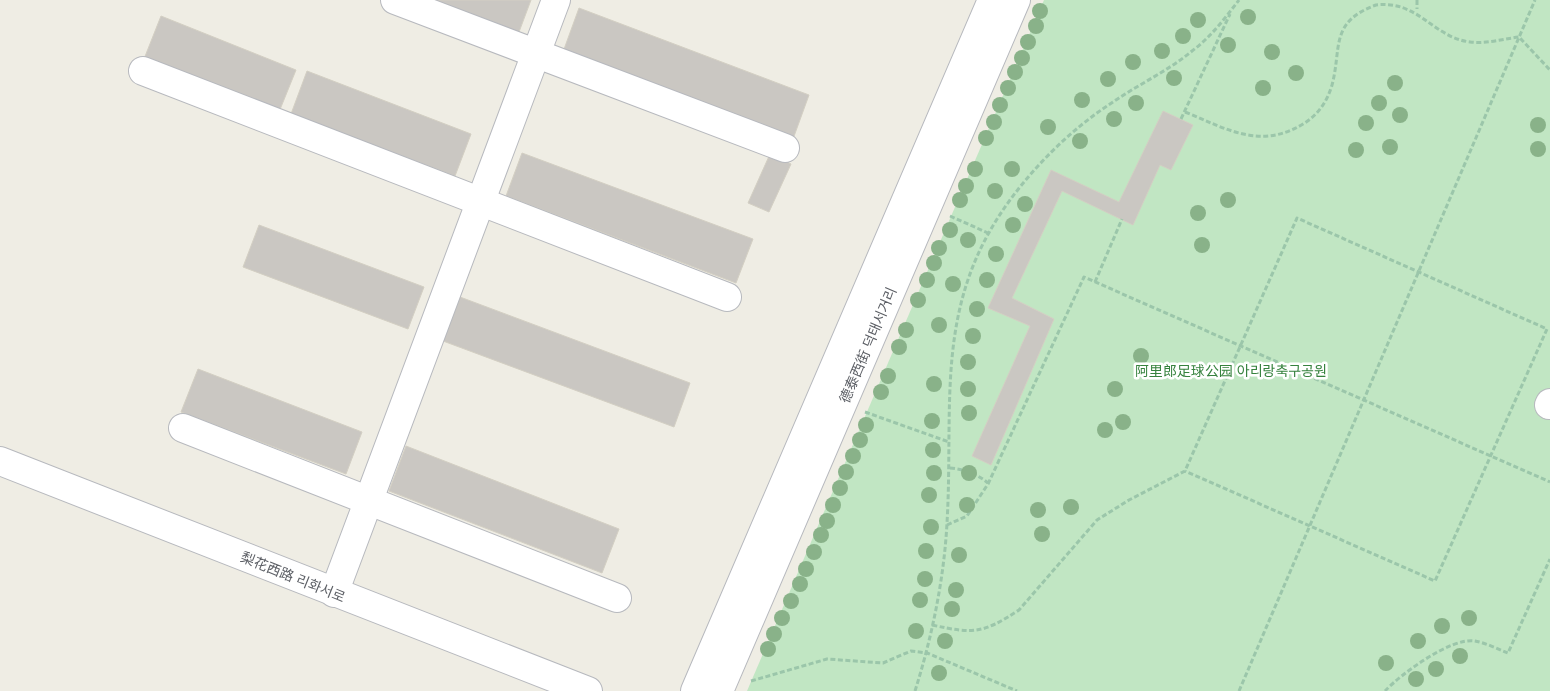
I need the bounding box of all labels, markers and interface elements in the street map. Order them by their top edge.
street label: 德泰西街 덕태서거리 [835,284,901,406]
park label: 阿里郎足球公园 아리랑축구공원 [1135,362,1327,380]
street label: 梨花西路 리화서로 [238,548,348,606]

